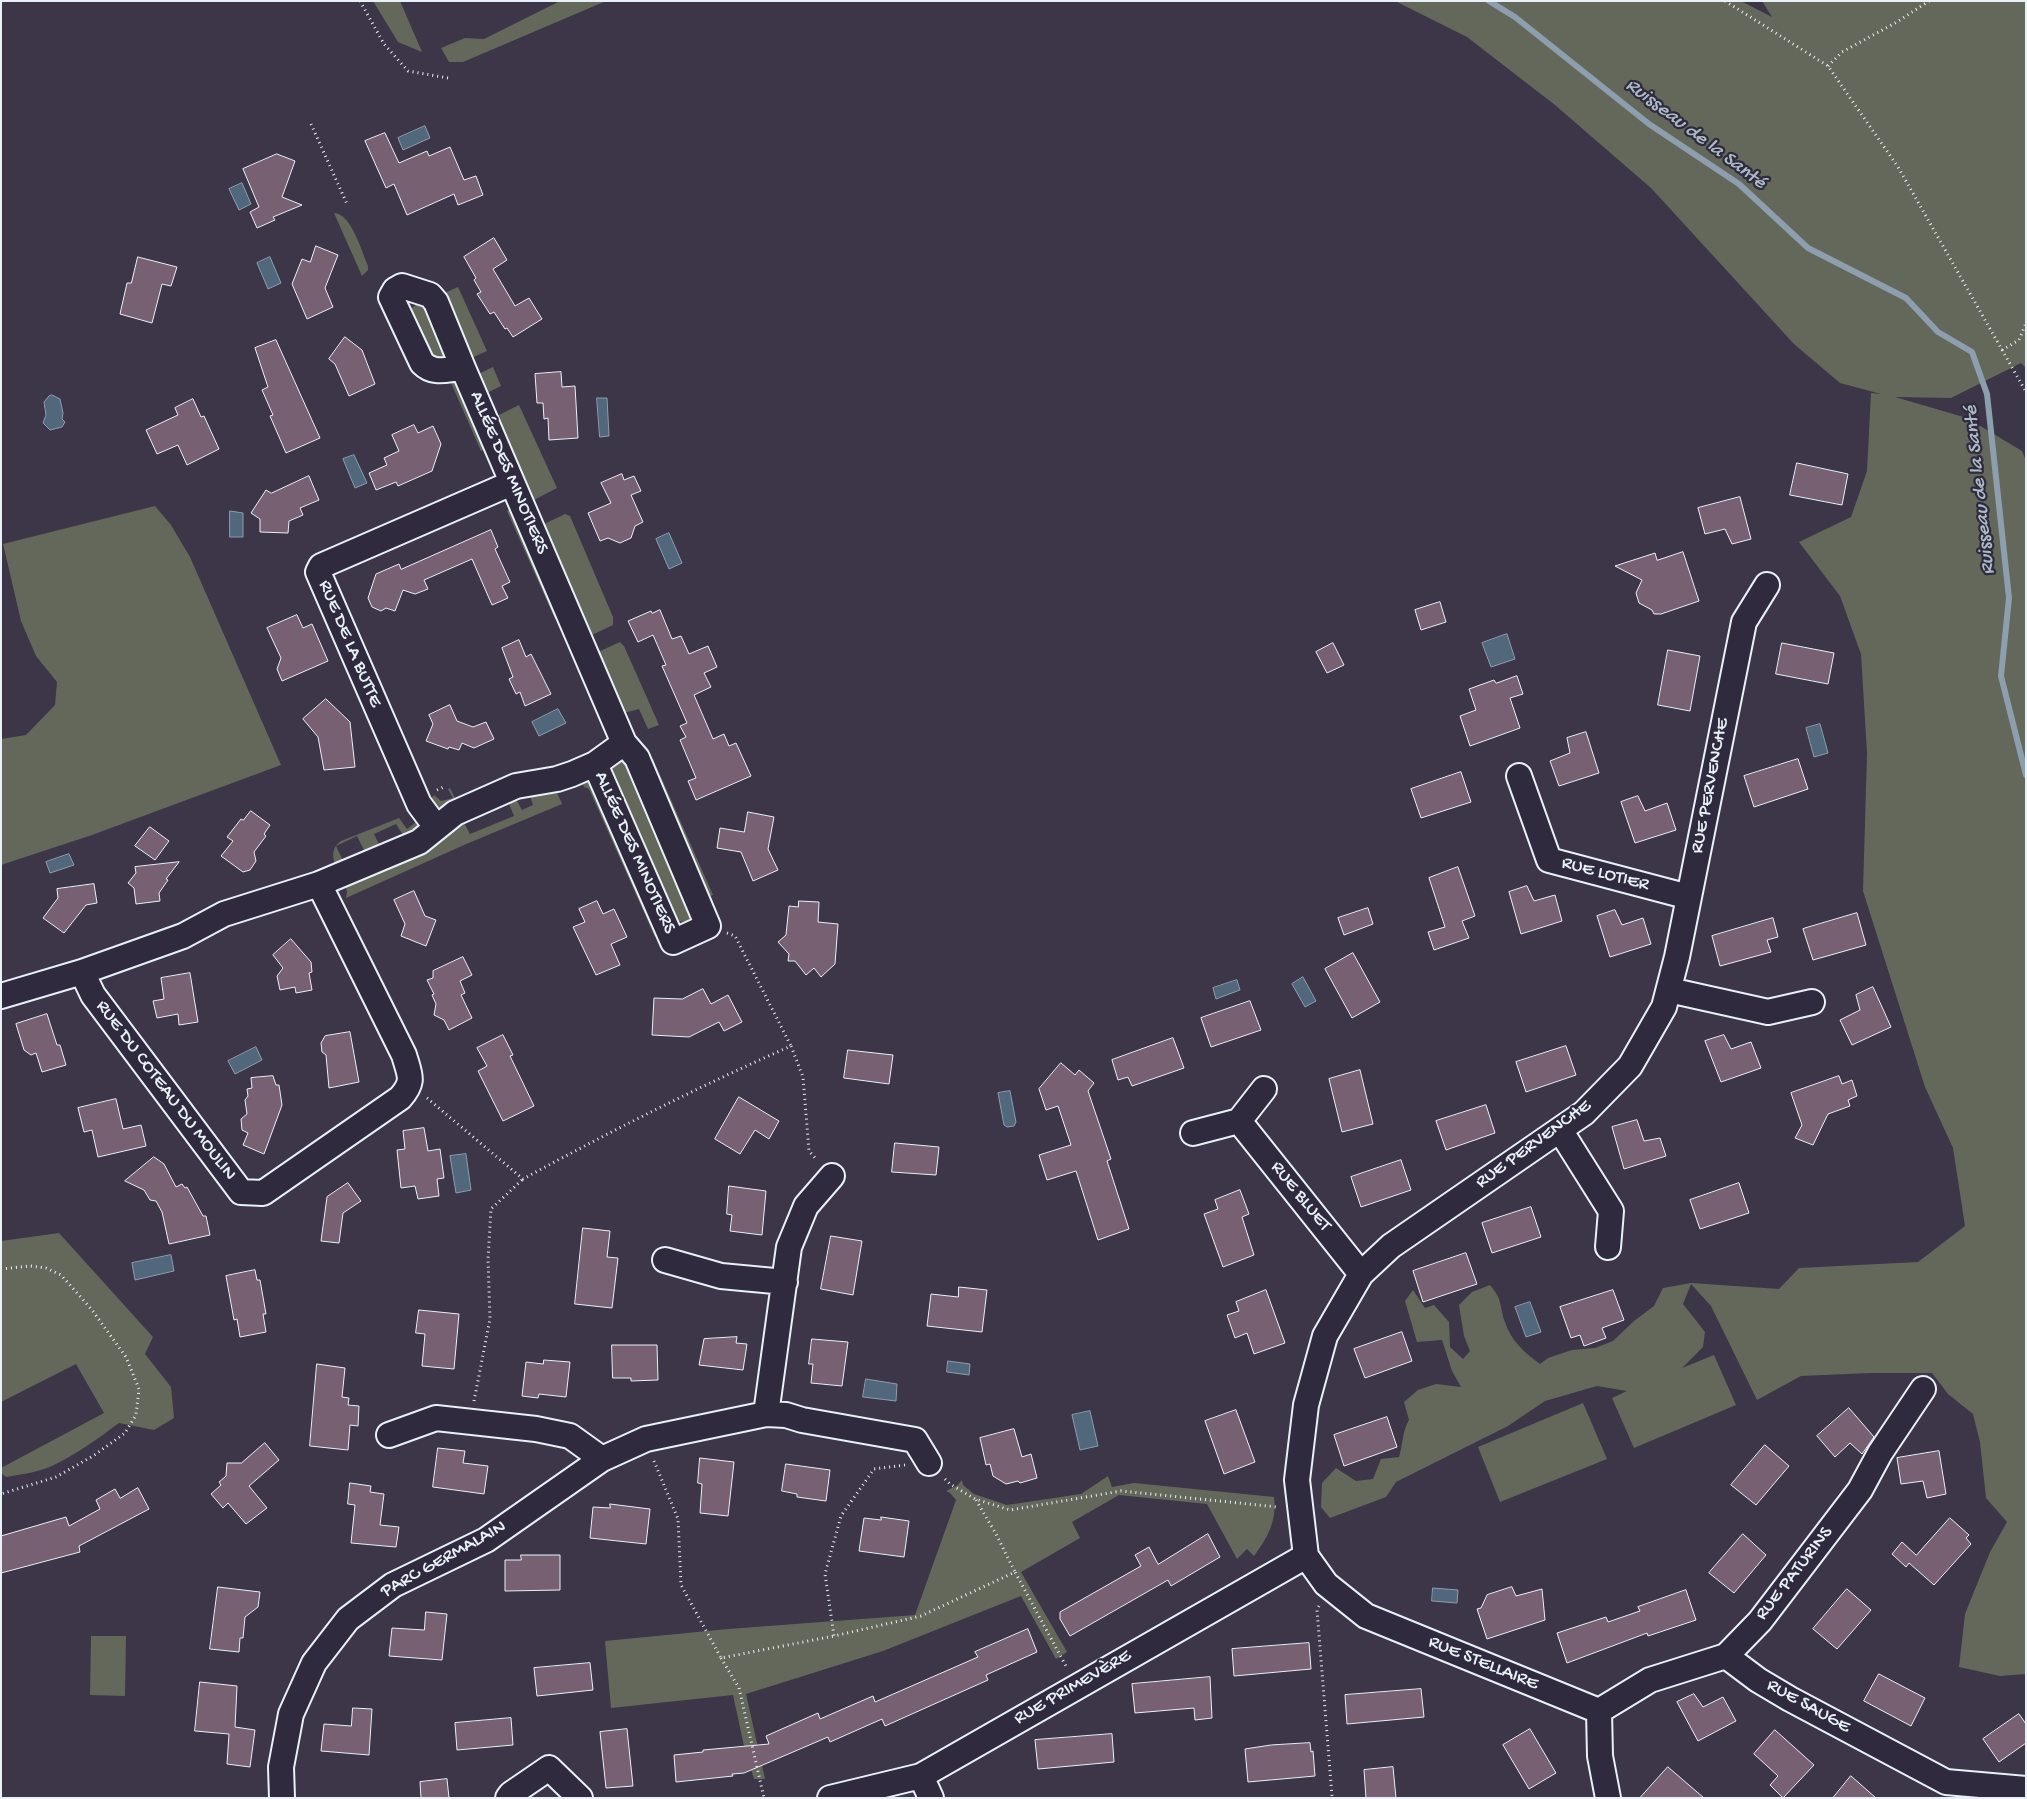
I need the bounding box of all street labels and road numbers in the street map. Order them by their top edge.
street label: ALLÉE DES MINOTIERS [463,388,553,558]
street label: RUE DE LA BUTTE [312,577,386,711]
street label: RUE PERVENCHE [1687,716,1735,856]
street label: ALLÉE DES MINOTIERS [588,768,680,938]
street label: RUE LOTIER [1559,852,1651,898]
street label: RUE DU COTEAU DU MOULIN [90,996,240,1186]
street label: RUE PERVENCHE [1472,1095,1596,1195]
street label: RUE BLUET [1265,1157,1335,1237]
street label: PARC GERMALAIN [377,1516,511,1604]
street label: RUE PATURINS [1751,1522,1839,1626]
street label: RUE STELLAIRE [1425,1632,1541,1696]
street label: RUE PRIMEVÈRE [1010,1645,1136,1731]
street label: RUE SAUGE [1762,1675,1854,1739]

